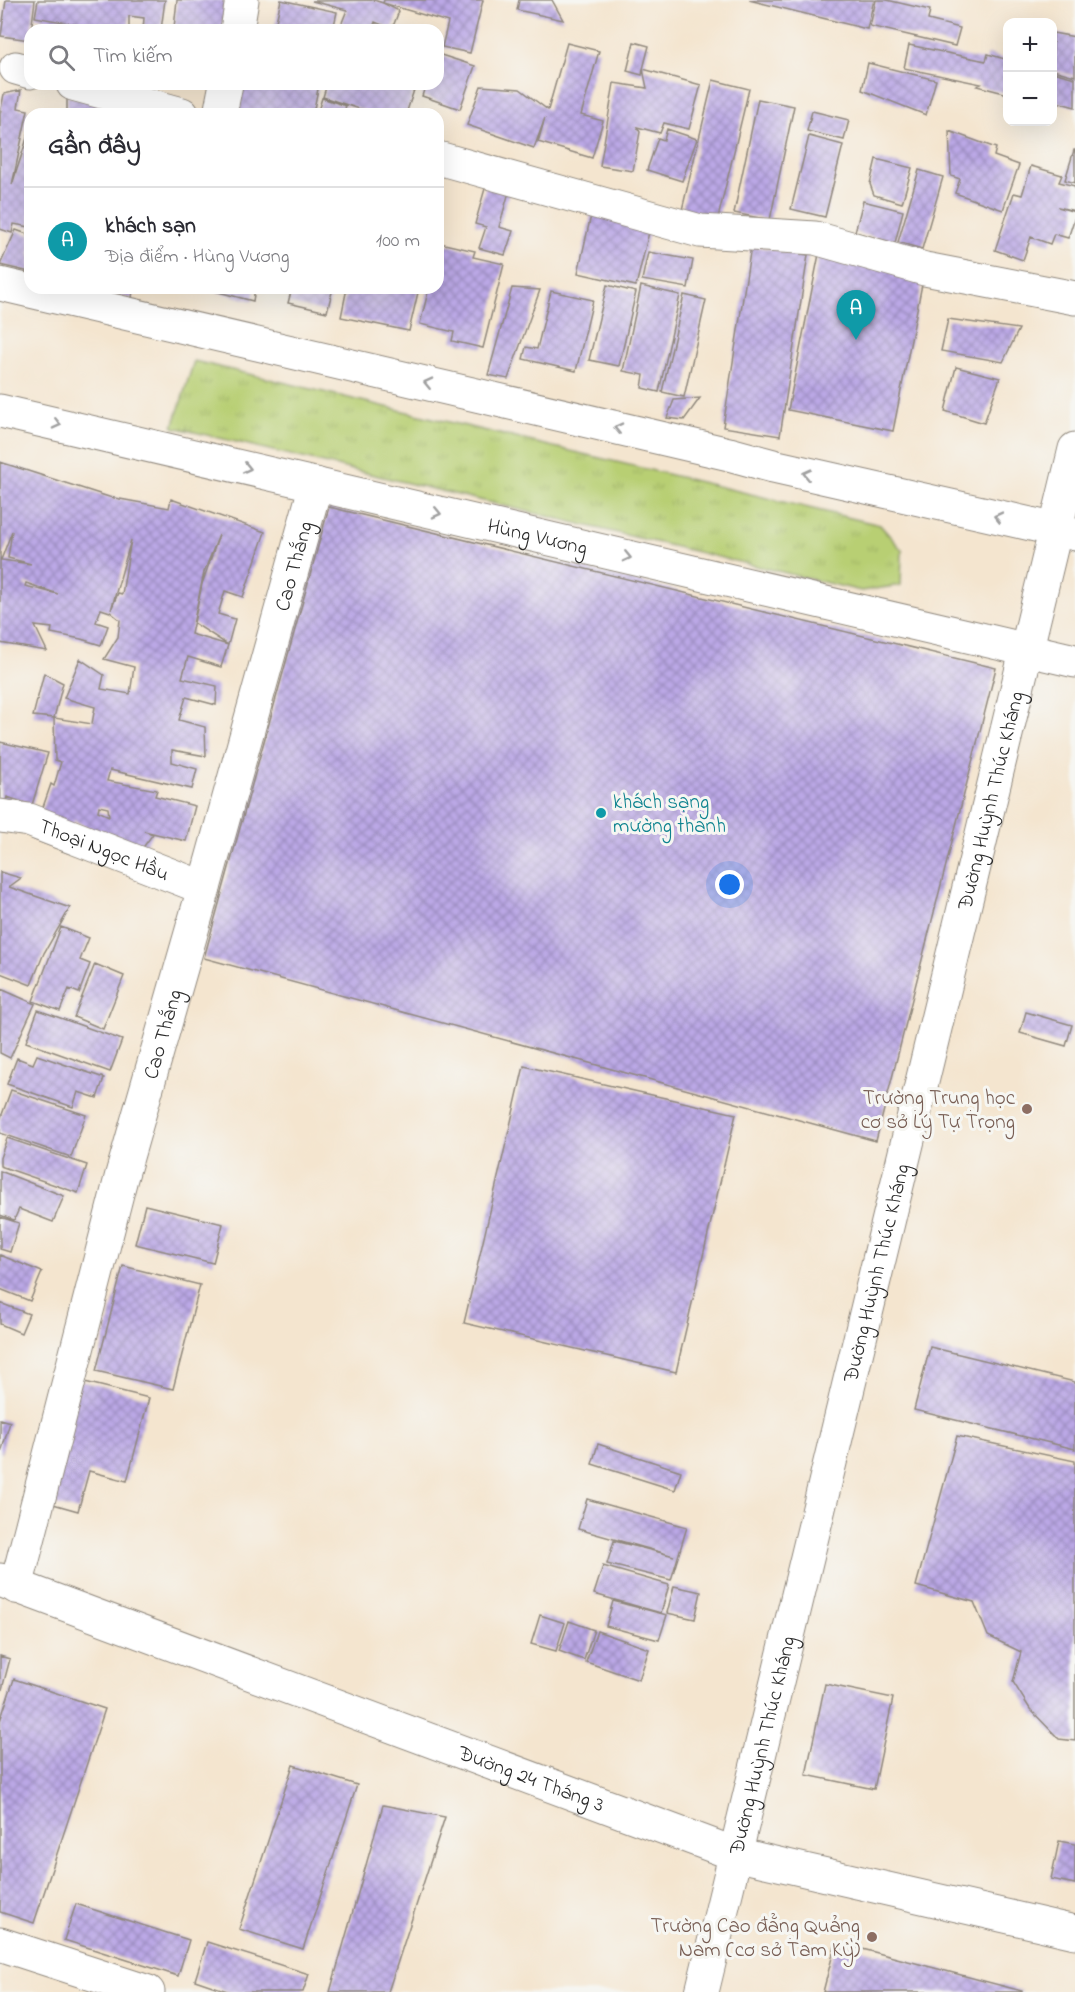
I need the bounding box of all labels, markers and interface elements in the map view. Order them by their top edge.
map controls [1003,18,1057,126]
button: + [1003,18,1057,72]
search box [24,24,444,90]
icon: search [45,41,78,74]
text: Tìm kiếm [93,41,173,73]
button: − [1003,72,1057,126]
text: Gần đây [48,128,141,166]
text: khách sạn [105,211,196,243]
text: A [61,227,74,256]
text: 100 m [376,227,420,256]
text: Địa điểm · Hùng Vương [105,243,290,272]
pin: A [836,290,876,340]
one-way arrow [423,378,433,391]
one-way arrow [52,416,62,429]
one-way arrow [613,422,623,435]
one-way arrow [242,461,252,474]
one-way arrow [803,468,813,481]
one-way arrow [431,505,441,518]
one-way arrow [993,511,1003,524]
street label: Hùng Vương [484,512,590,566]
street label: Cao Thắng [268,518,324,615]
one-way arrow [621,550,631,563]
street label: Đường Huỳnh Thúc Kháng [951,688,1035,914]
place label: khách sạng mường thanh [613,788,726,844]
marker: khách sạng mường thanh [594,806,608,820]
street label: Thoại Ngọc Hầu [34,812,173,890]
your location [715,870,744,899]
street label: Cao Thắng [137,986,193,1083]
place label: Trường Trung học cơ sở Lý Tự Trọng [861,1084,1016,1140]
marker: Trường Trung học cơ sở Lý Tự Trọng [1020,1102,1034,1116]
street label: Đường Huỳnh Thúc Kháng [837,1161,921,1387]
street label: Đường Huỳnh Thúc Kháng [722,1633,806,1859]
street label: Đường 24 Tháng 3 [452,1739,608,1821]
place label: Trường Cao đẳng Quảng Nam (cơ sở Tam Kỳ) [650,1912,860,1968]
marker: Trường Cao đẳng Quảng Nam (cơ sở Tam Kỳ) [865,1930,879,1944]

